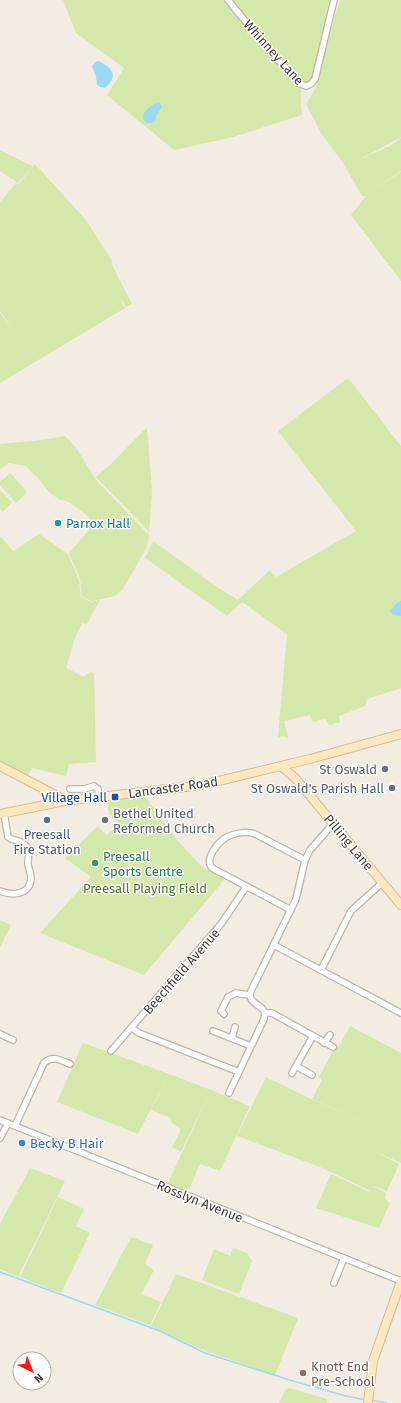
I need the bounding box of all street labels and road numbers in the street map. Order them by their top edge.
street label: Whinney Lane [241,17,307,88]
street label: Lancaster Road [127,774,219,801]
street label: Pilling Lane [321,811,376,873]
street label: Beechfield Avenue [140,925,223,1017]
street label: Rosslyn Avenue [155,1177,245,1226]

